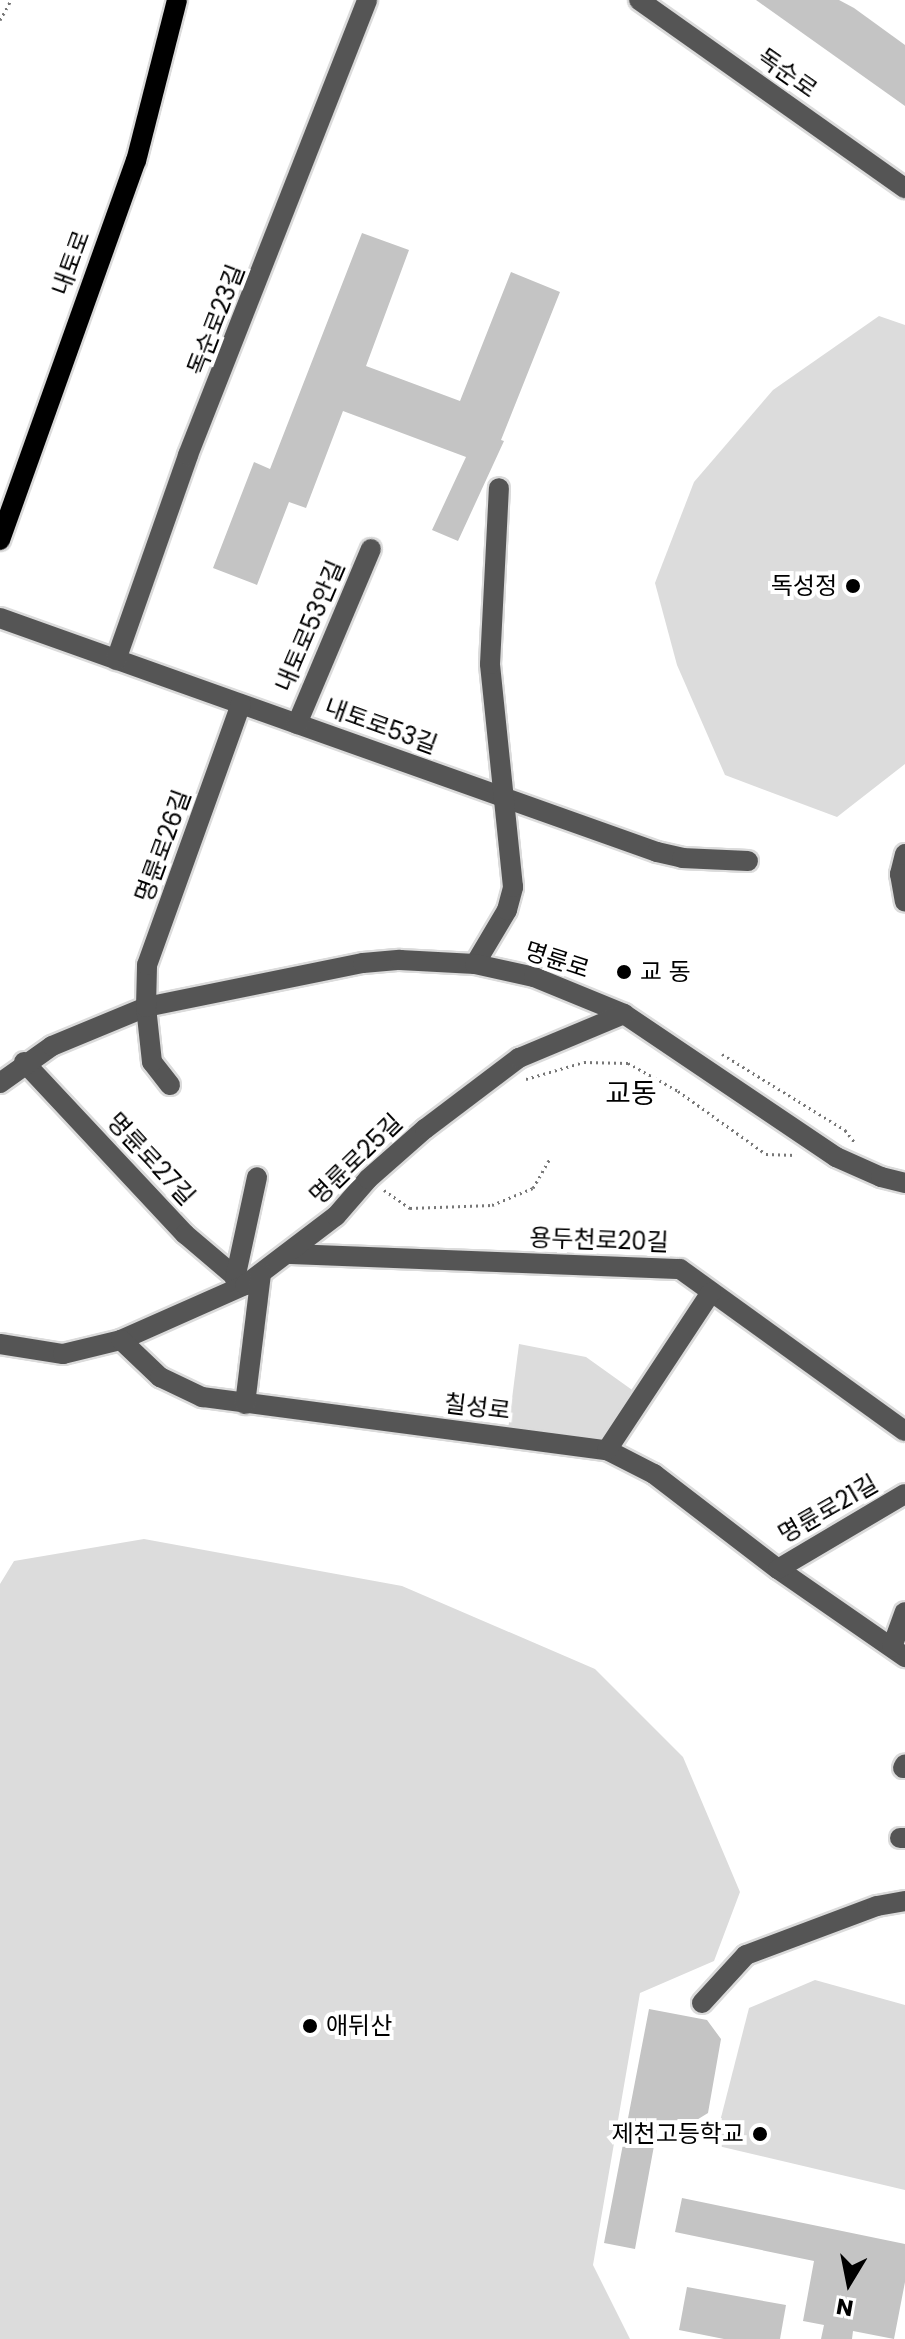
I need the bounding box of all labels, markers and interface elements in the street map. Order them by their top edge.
street label: 독순로 [752,42,822,104]
street label: 내토로 [46,227,96,299]
street label: 독순로23길 [182,261,250,379]
street label: 내토로53안길 [269,556,351,696]
place label: 독성정 [771,572,837,600]
marker: 독성정 [844,577,862,595]
street label: 내토로53길 [321,692,441,760]
street label: 명륜로26길 [129,786,197,906]
street label: 명륜로 [521,936,593,984]
place label: 교 동 [640,958,691,986]
marker: 교 동 [615,963,633,981]
district label: 교동 [605,1077,657,1111]
street label: 명륜로27길 [101,1107,201,1211]
street label: 명륜로25길 [304,1108,408,1210]
street label: 용두천로20길 [529,1223,669,1257]
street label: 칠성로 [442,1389,512,1425]
street label: 명륜로21길 [773,1469,883,1549]
place label: 애뒤산 [326,2012,392,2040]
marker: 애뒤산 [301,2017,319,2035]
place label: 제천고등학교 [612,2120,744,2148]
marker: 제천고등학교 [751,2125,769,2143]
north arrow [809,2243,889,2323]
text: N [834,2290,856,2324]

